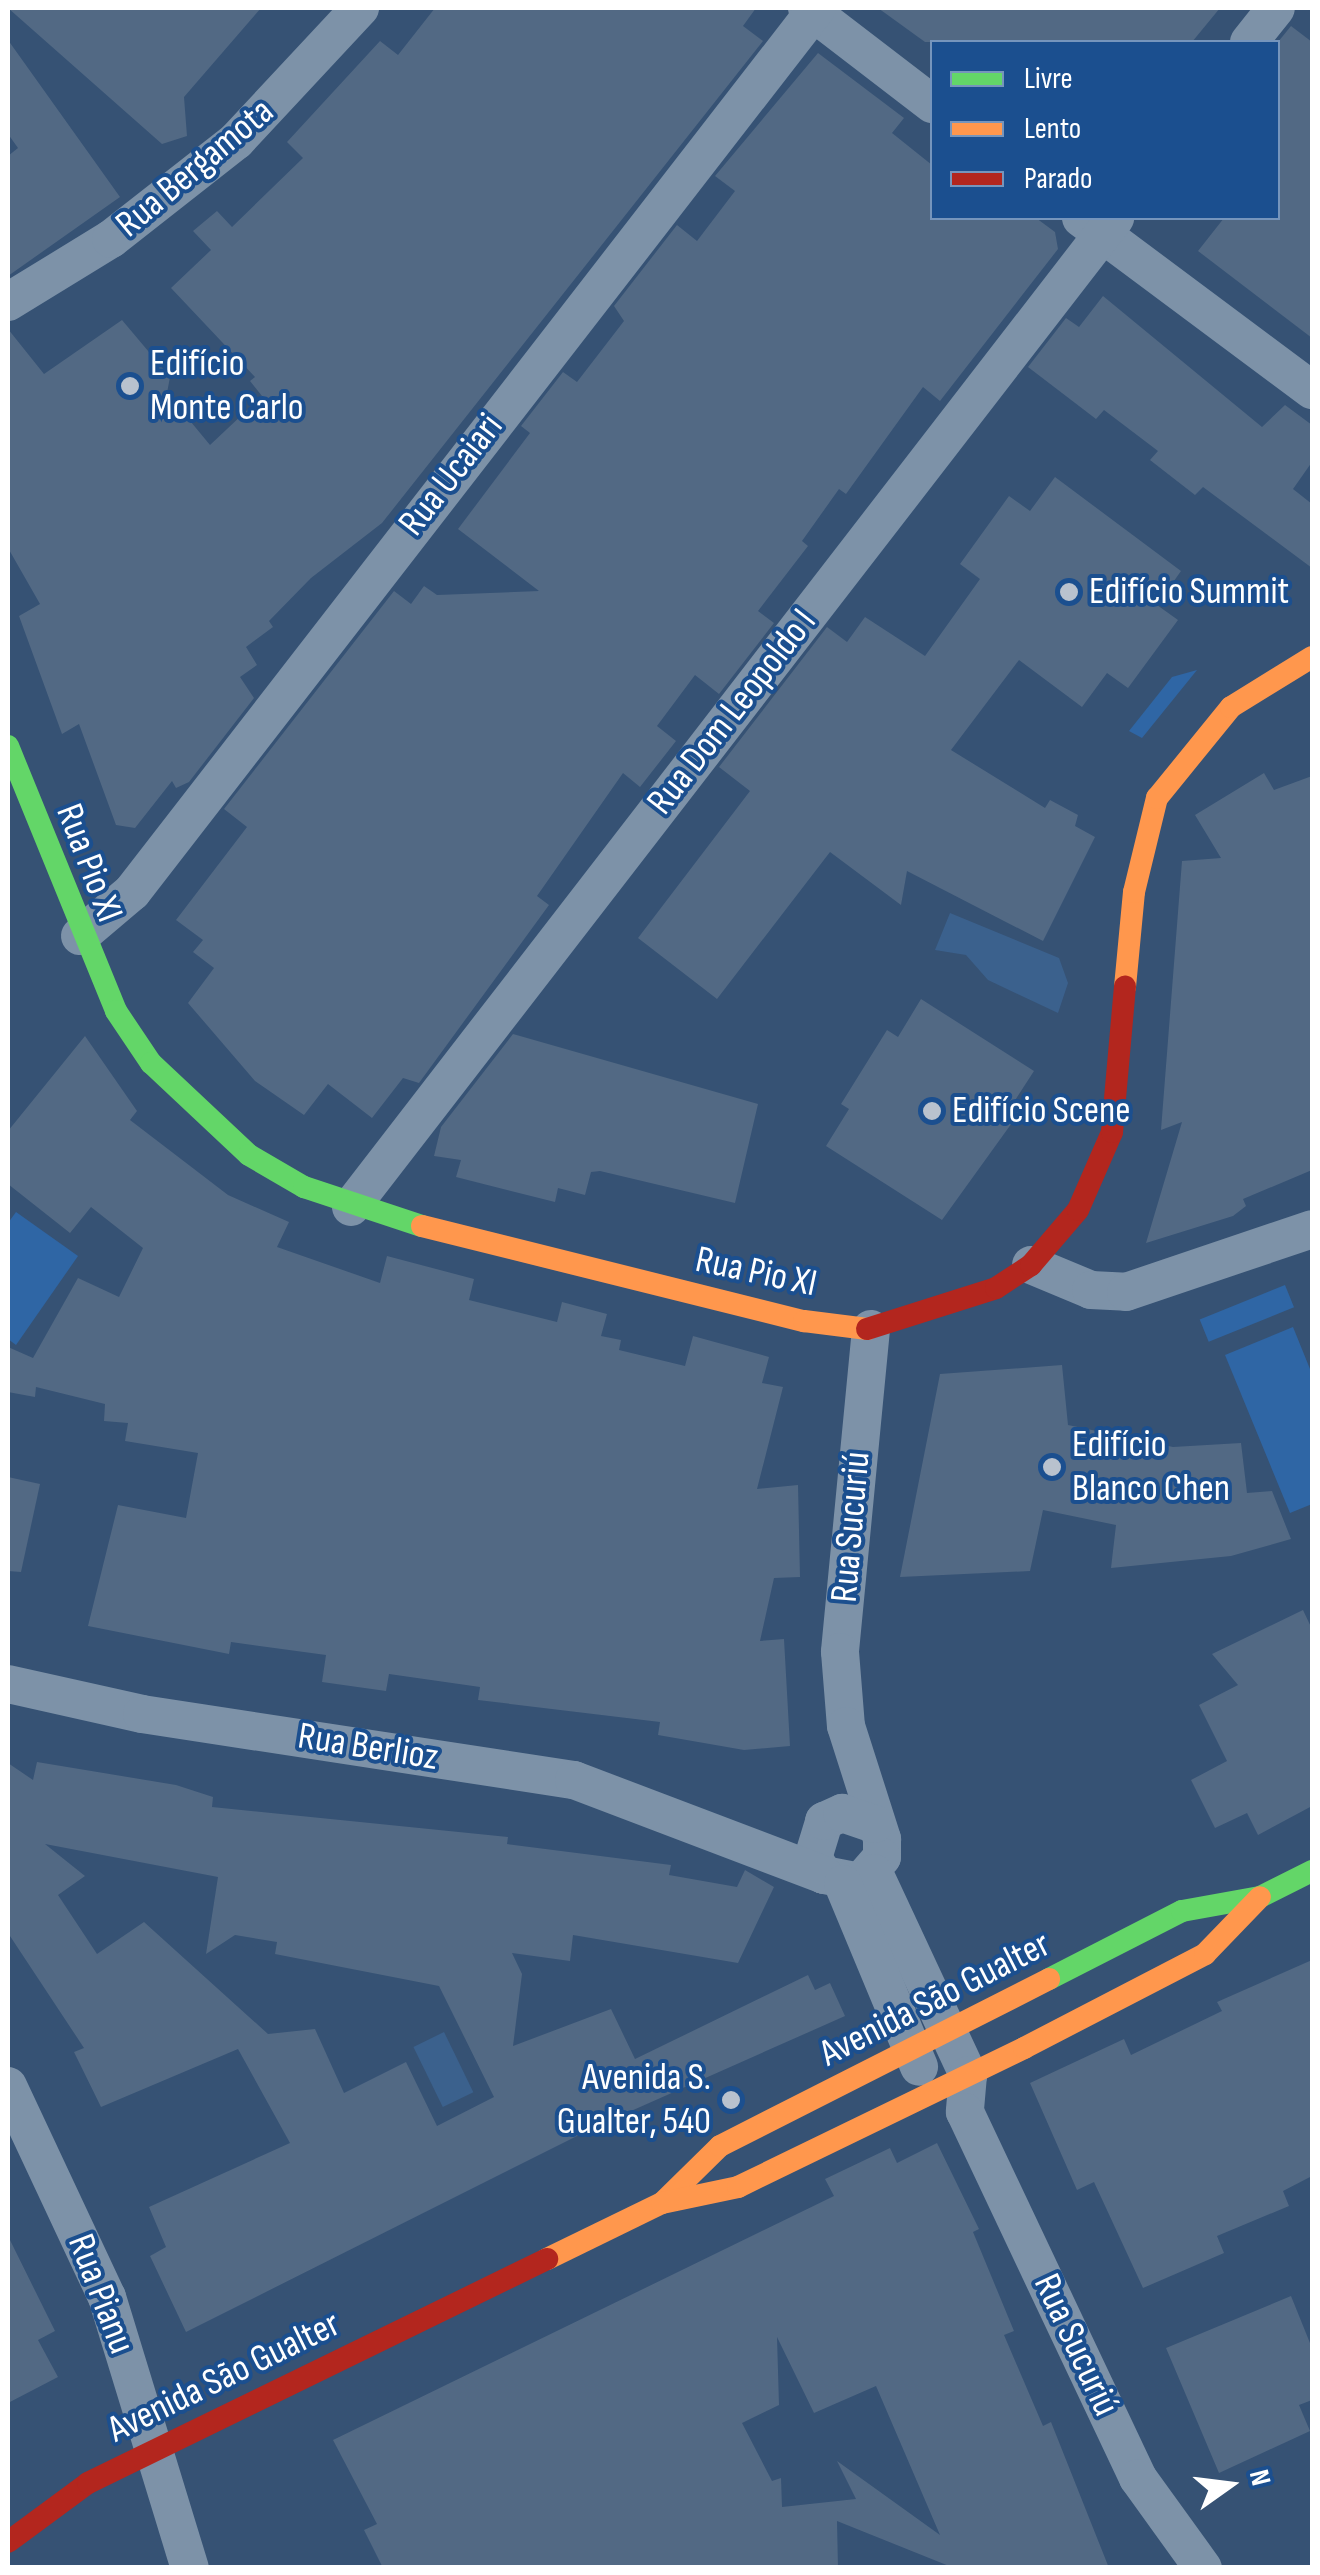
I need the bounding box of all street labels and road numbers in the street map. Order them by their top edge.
street label: Rua Bergamota [107,89,283,247]
street label: Rua Ucaiari [389,405,513,545]
street label: Rua Dom Leopoldo I [638,600,826,824]
street label: Rua Pio XI [46,798,132,928]
street label: Rua Pio XI [691,1237,821,1307]
street label: Rua Sucuriú [822,1450,880,1604]
street label: Rua Berlioz [295,1713,441,1781]
street label: Avenida São Gualter [812,1921,1058,2077]
street label: Rua Pianu [57,2228,145,2360]
street label: Rua Sucuriú [1023,2267,1129,2423]
street label: Avenida São Gualter [101,2301,347,2453]

